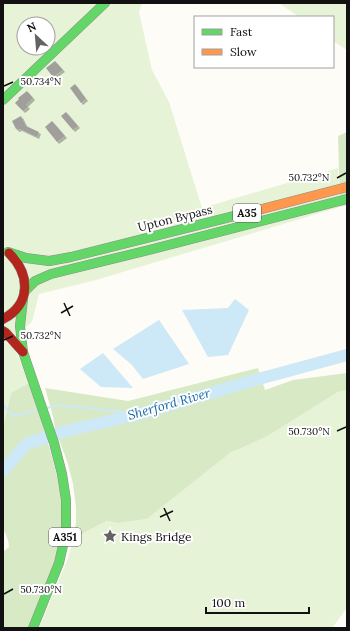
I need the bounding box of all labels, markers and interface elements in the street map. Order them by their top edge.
north arrow [16,16,56,56]
legend [194,16,334,68]
text: N [25,19,39,35]
text: Fast [230,24,253,39]
text: Slow [230,44,257,59]
text: 50.734°N [21,75,62,88]
text: 50.732°N [289,171,330,184]
street label: Upton Bypass [136,201,214,235]
road number: A35 [233,204,261,222]
text: 50.732°N [21,329,62,342]
water label: Sherford River [126,384,212,424]
text: 50.730°N [288,425,330,438]
road number: A351 [49,528,81,546]
place icon: Kings Bridge [102,528,118,544]
place label: Kings Bridge [121,529,192,544]
text: 50.730°N [20,583,62,596]
scale bar [206,589,309,615]
text: 100 m [212,595,245,610]

